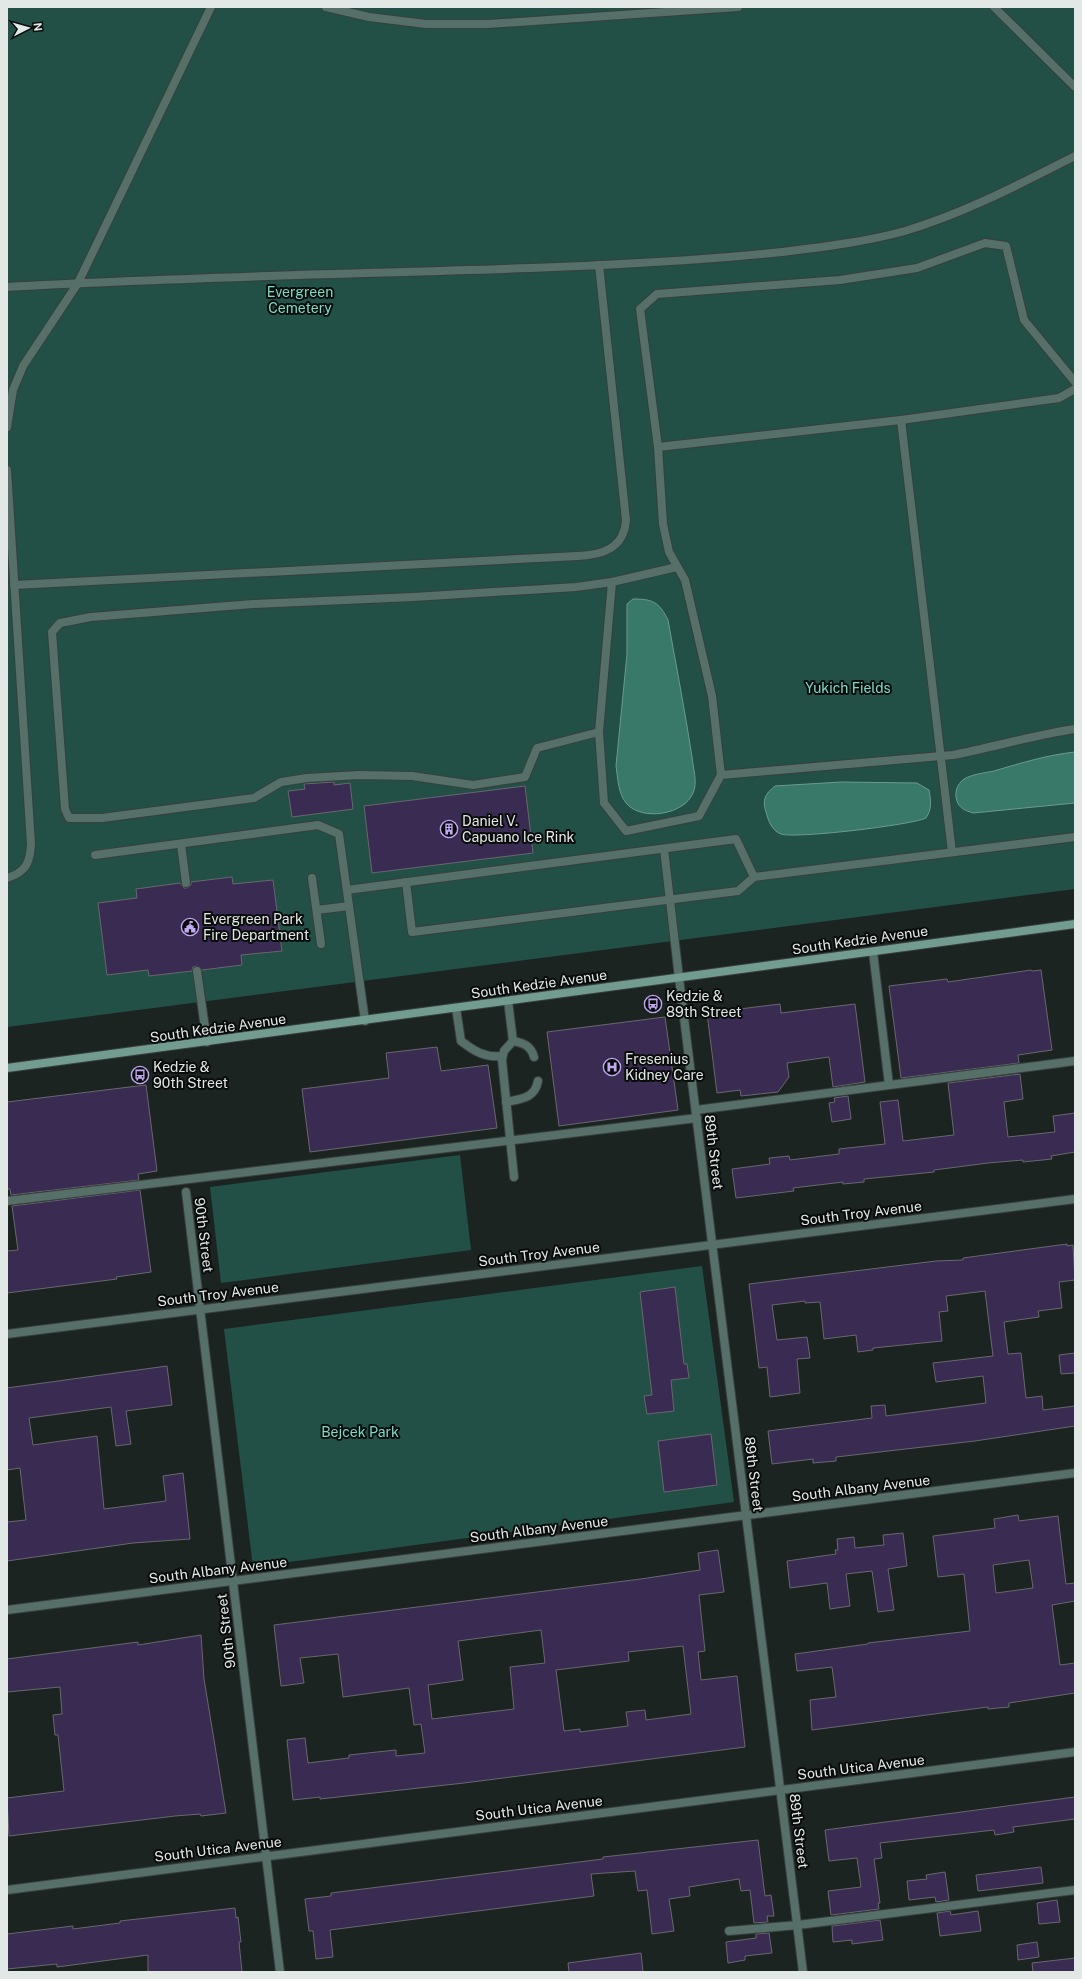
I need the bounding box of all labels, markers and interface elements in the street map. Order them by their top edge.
north arrow [8,8,48,48]
text: N [32,22,44,32]
park label: Evergreen Cemetery [267,284,333,316]
park label: Yukich Fields [805,680,891,696]
place label: Daniel V. Capuano Ice Rink [462,813,574,845]
building icon: Daniel V. Capuano Ice Rink [439,819,459,839]
place label: Evergreen Park Fire Department [203,911,309,943]
public building icon: Evergreen Park Fire Department [180,917,200,937]
street label: South Kedzie Avenue [791,923,929,957]
street label: South Kedzie Avenue [470,967,608,1001]
place label: Kedzie & 89th Street [666,988,742,1020]
bus stop icon: Kedzie & 89th Street [643,994,663,1014]
street label: South Kedzie Avenue [149,1011,287,1045]
place label: Fresenius Kidney Care [625,1051,704,1083]
hospital icon: Fresenius Kidney Care [602,1057,622,1077]
place label: Kedzie & 90th Street [153,1059,228,1091]
bus stop icon: Kedzie & 90th Street [130,1065,150,1085]
street label: 89th Street [701,1114,727,1190]
street label: 90th Street [191,1197,217,1273]
street label: South Troy Avenue [799,1198,923,1228]
street label: South Troy Avenue [477,1239,601,1269]
street label: South Troy Avenue [156,1279,280,1309]
park label: Bejcek Park [321,1424,399,1440]
street label: 89th Street [741,1436,767,1512]
street label: South Albany Avenue [791,1472,931,1504]
street label: South Albany Avenue [469,1513,609,1545]
street label: South Albany Avenue [148,1554,288,1586]
street label: 90th Street [213,1593,239,1669]
street label: South Utica Avenue [797,1751,926,1783]
street label: South Utica Avenue [475,1792,604,1824]
street label: 89th Street [786,1793,812,1869]
street label: South Utica Avenue [154,1833,283,1865]

